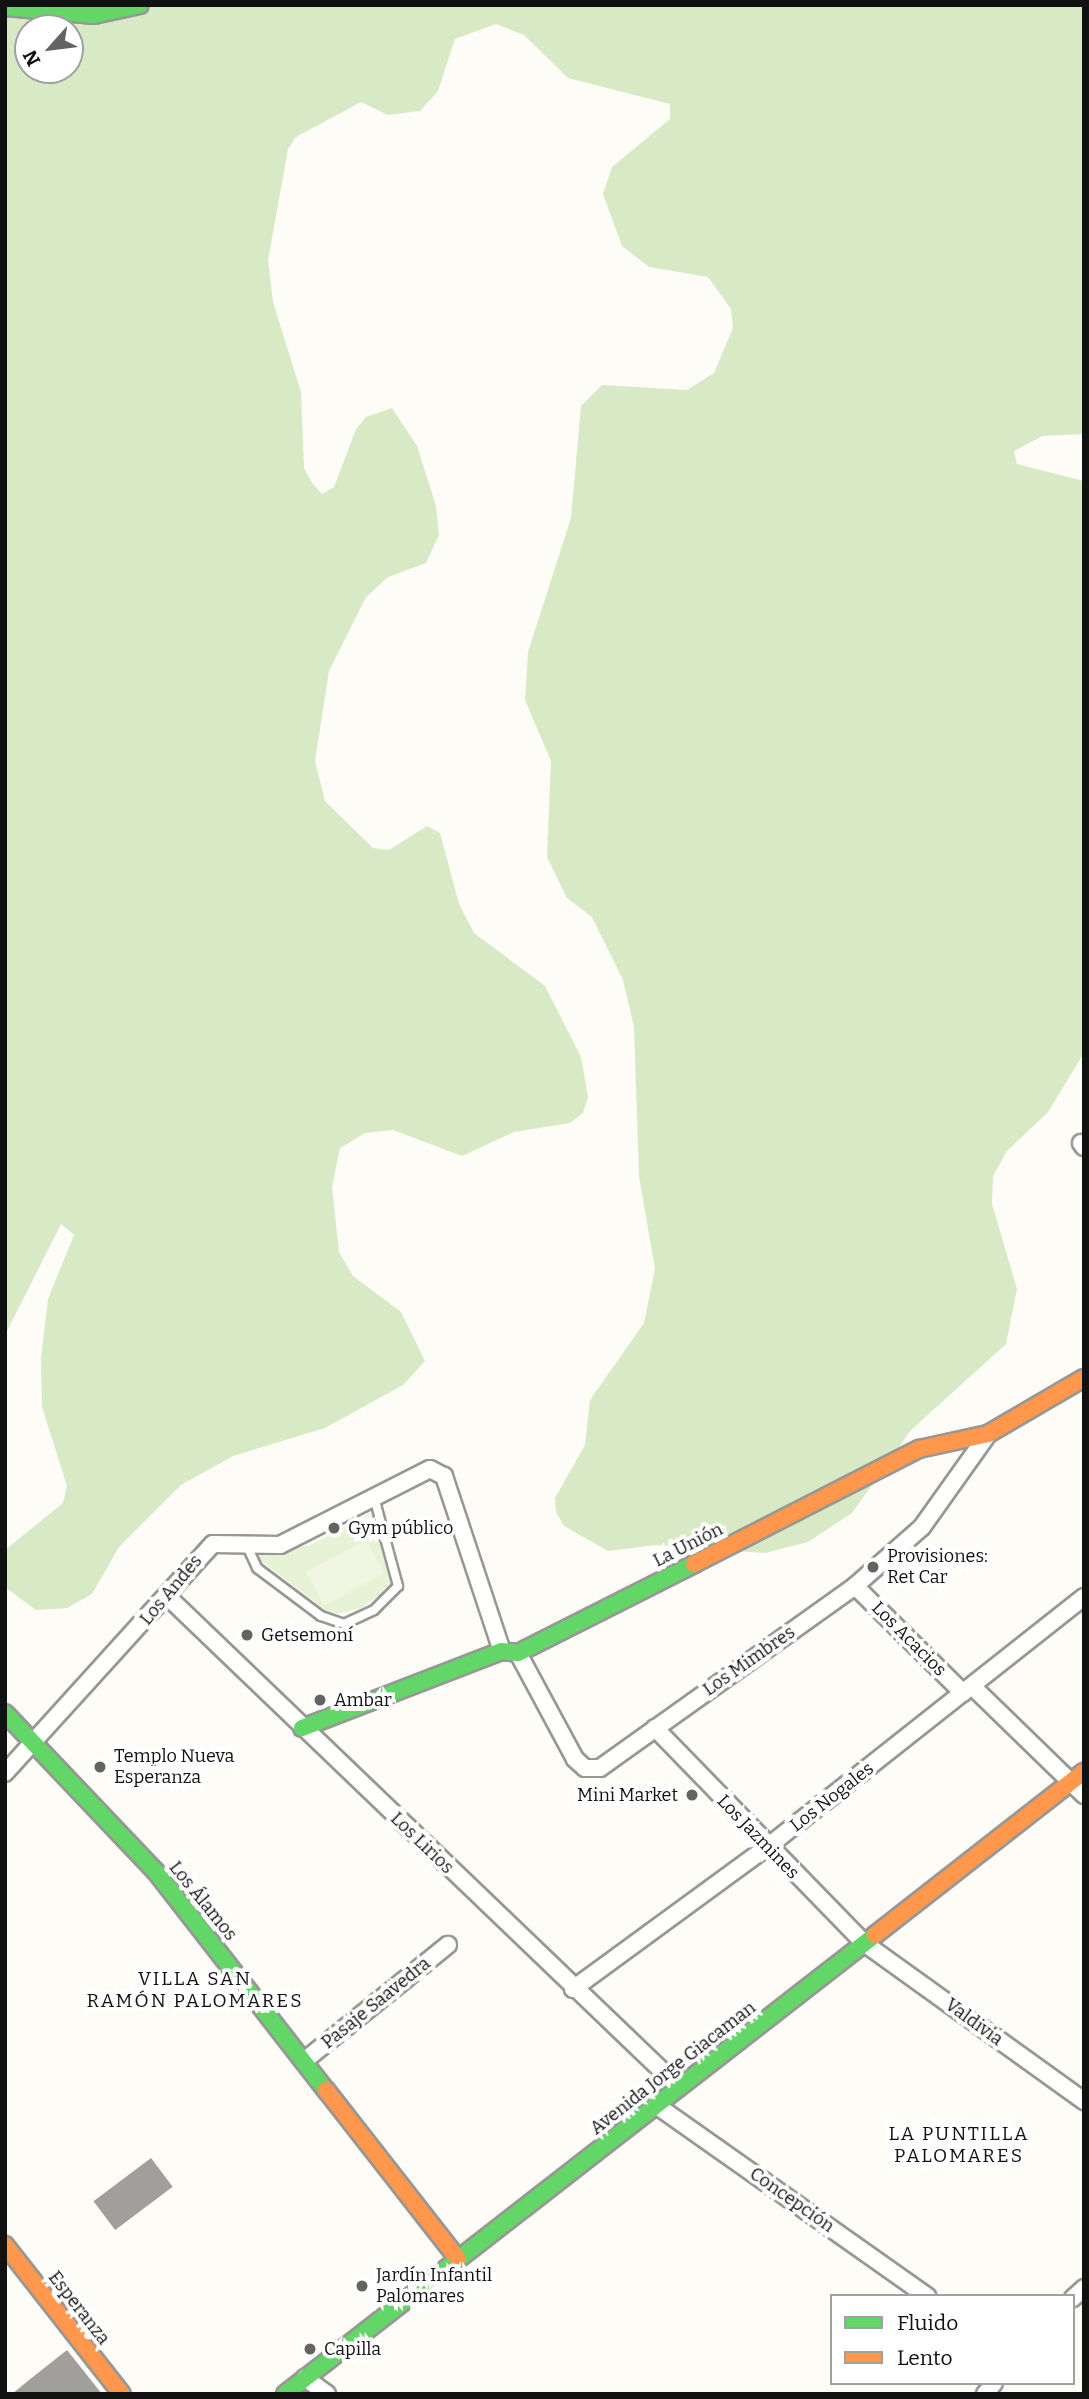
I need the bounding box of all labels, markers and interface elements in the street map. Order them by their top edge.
north arrow [14,14,84,84]
text: N [18,46,45,70]
place label: Gym público [348,1517,453,1539]
street label: La Unión [650,1518,726,1572]
marker: Gym público [326,1520,342,1536]
place label: Provisiones: Ret Car [887,1546,988,1588]
street label: Los Andes [135,1550,207,1630]
marker: Provisiones: Ret Car [865,1559,881,1575]
street label: Los Acacios [867,1597,951,1681]
street label: Los Mimbres [699,1621,799,1701]
place label: Getsemoní [261,1624,353,1646]
marker: Getsemoní [239,1627,255,1643]
place label: Ambar [334,1689,392,1711]
marker: Ambar [312,1692,328,1708]
place label: Templo Nueva Esperanza [114,1746,234,1788]
street label: Los Nogales [786,1758,878,1836]
marker: Templo Nueva Esperanza [92,1759,108,1775]
place label: Mini Market [577,1784,678,1806]
marker: Mini Market [684,1787,700,1803]
street label: Los Jazmines [712,1790,804,1884]
street label: Los Lirios [386,1808,458,1878]
street label: Los Álamos [164,1857,242,1945]
street label: Pasaje Saavedra [317,1953,435,2053]
district label: VILLA SAN RAMÓN PALOMARES [88,1968,302,2012]
street label: Valdivia [941,1994,1007,2050]
street label: Avenida Jorge Giacaman [586,1997,760,2139]
district label: LA PUNTILLA PALOMARES [890,2123,1028,2167]
street label: Concepción [745,2163,839,2237]
place label: Jardín Infantil Palomares [376,2265,492,2308]
street label: Esperanza [44,2267,114,2349]
marker: Jardín Infantil Palomares [354,2278,370,2294]
legend [830,2294,1075,2385]
text: Fluido [897,2310,958,2336]
place label: Capilla [324,2338,381,2360]
marker: Capilla [302,2341,318,2357]
text: Lento [897,2345,953,2371]

